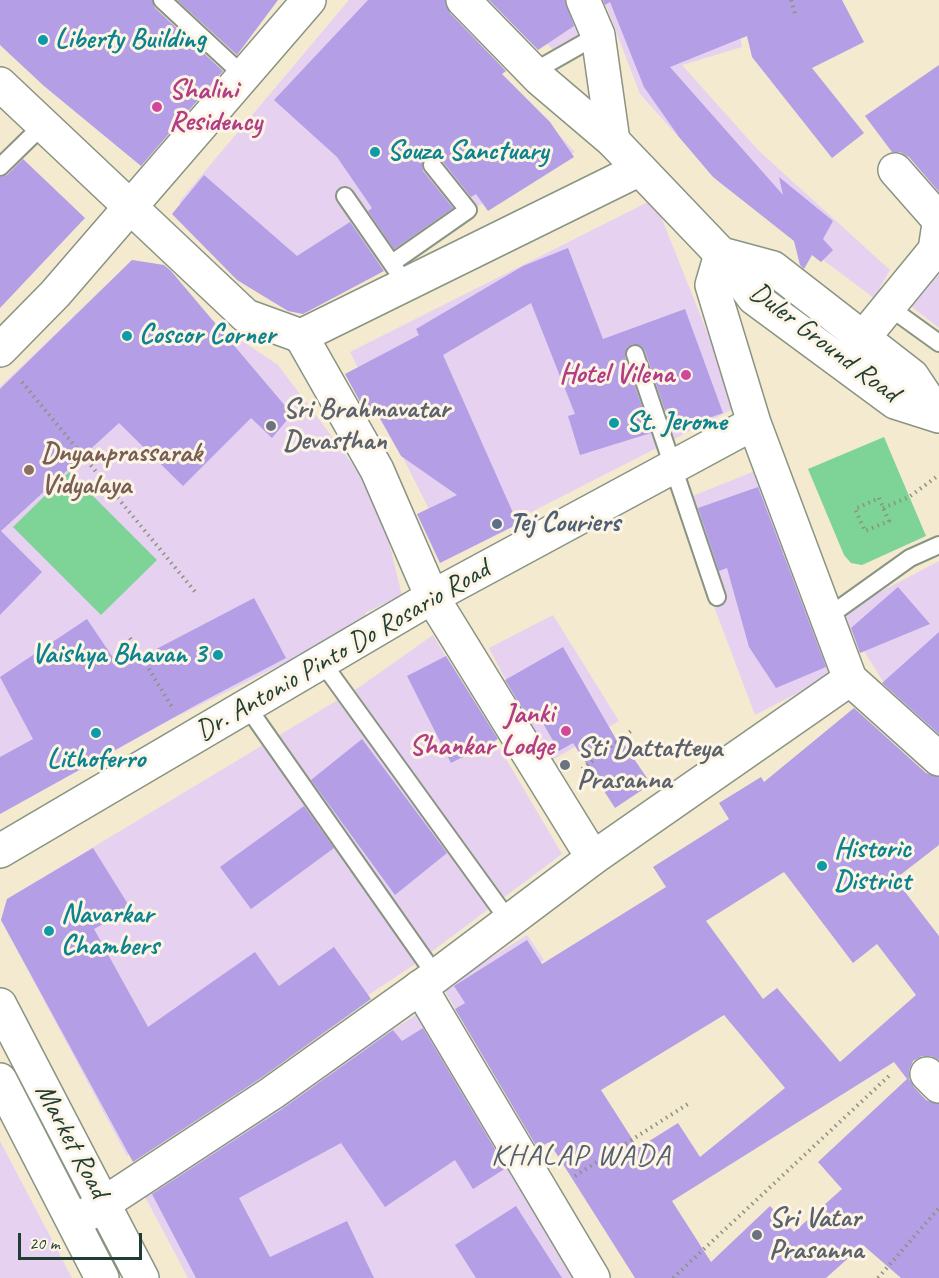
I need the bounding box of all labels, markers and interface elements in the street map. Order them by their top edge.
place label: Liberty Building [55,23,205,57]
marker: Liberty Building [36,33,50,47]
place label: Shalini Residency [169,74,262,140]
marker: Shalini Residency [150,100,164,114]
place label: Souza Sanctuary [387,135,548,169]
marker: Souza Sanctuary [368,145,382,159]
street label: Duler Ground Road [743,276,905,410]
place label: Coscor Corner [139,319,275,353]
marker: Coscor Corner [120,329,134,343]
place label: Hotel Vilena [559,358,674,392]
marker: Hotel Vilena [679,368,693,382]
place label: Sri Brahmavatar Devasthan [283,393,449,459]
place label: St. Jerome [626,406,727,440]
marker: St. Jerome [607,416,621,430]
marker: Sri Brahmavatar Devasthan [264,419,278,433]
place label: Dnyanprassarak Vidyalaya [41,437,202,503]
marker: Dnyanprassarak Vidyalaya [22,463,36,477]
place label: Tej Couriers [509,507,620,541]
marker: Tej Couriers [490,517,504,531]
street label: Dr. Antonio Pinto Do Rosario Road [190,553,496,749]
place label: Vaishya Bhavan 3 [32,638,206,672]
marker: Vaishya Bhavan 3 [211,648,225,662]
place label: Janki Shankar Lodge [409,698,554,764]
marker: Janki Shankar Lodge [559,724,573,738]
marker: Lithoferro [89,726,103,740]
place label: Sti Dattatteya Prasanna [577,732,722,798]
place label: Lithoferro [47,743,145,777]
marker: Sti Dattatteya Prasanna [558,758,572,772]
place label: Historic District [834,833,911,899]
marker: Historic District [815,859,829,873]
place label: Navarkar Chambers [61,898,159,964]
marker: Navarkar Chambers [42,924,56,938]
street label: Market Road [27,1078,115,1204]
district label: KHALAP WADA [491,1138,671,1174]
place label: Sri Vatar Prasanna [769,1202,863,1268]
scale bar [21,1221,146,1259]
marker: Sri Vatar Prasanna [750,1228,764,1242]
text: 20 m [29,1232,60,1254]

